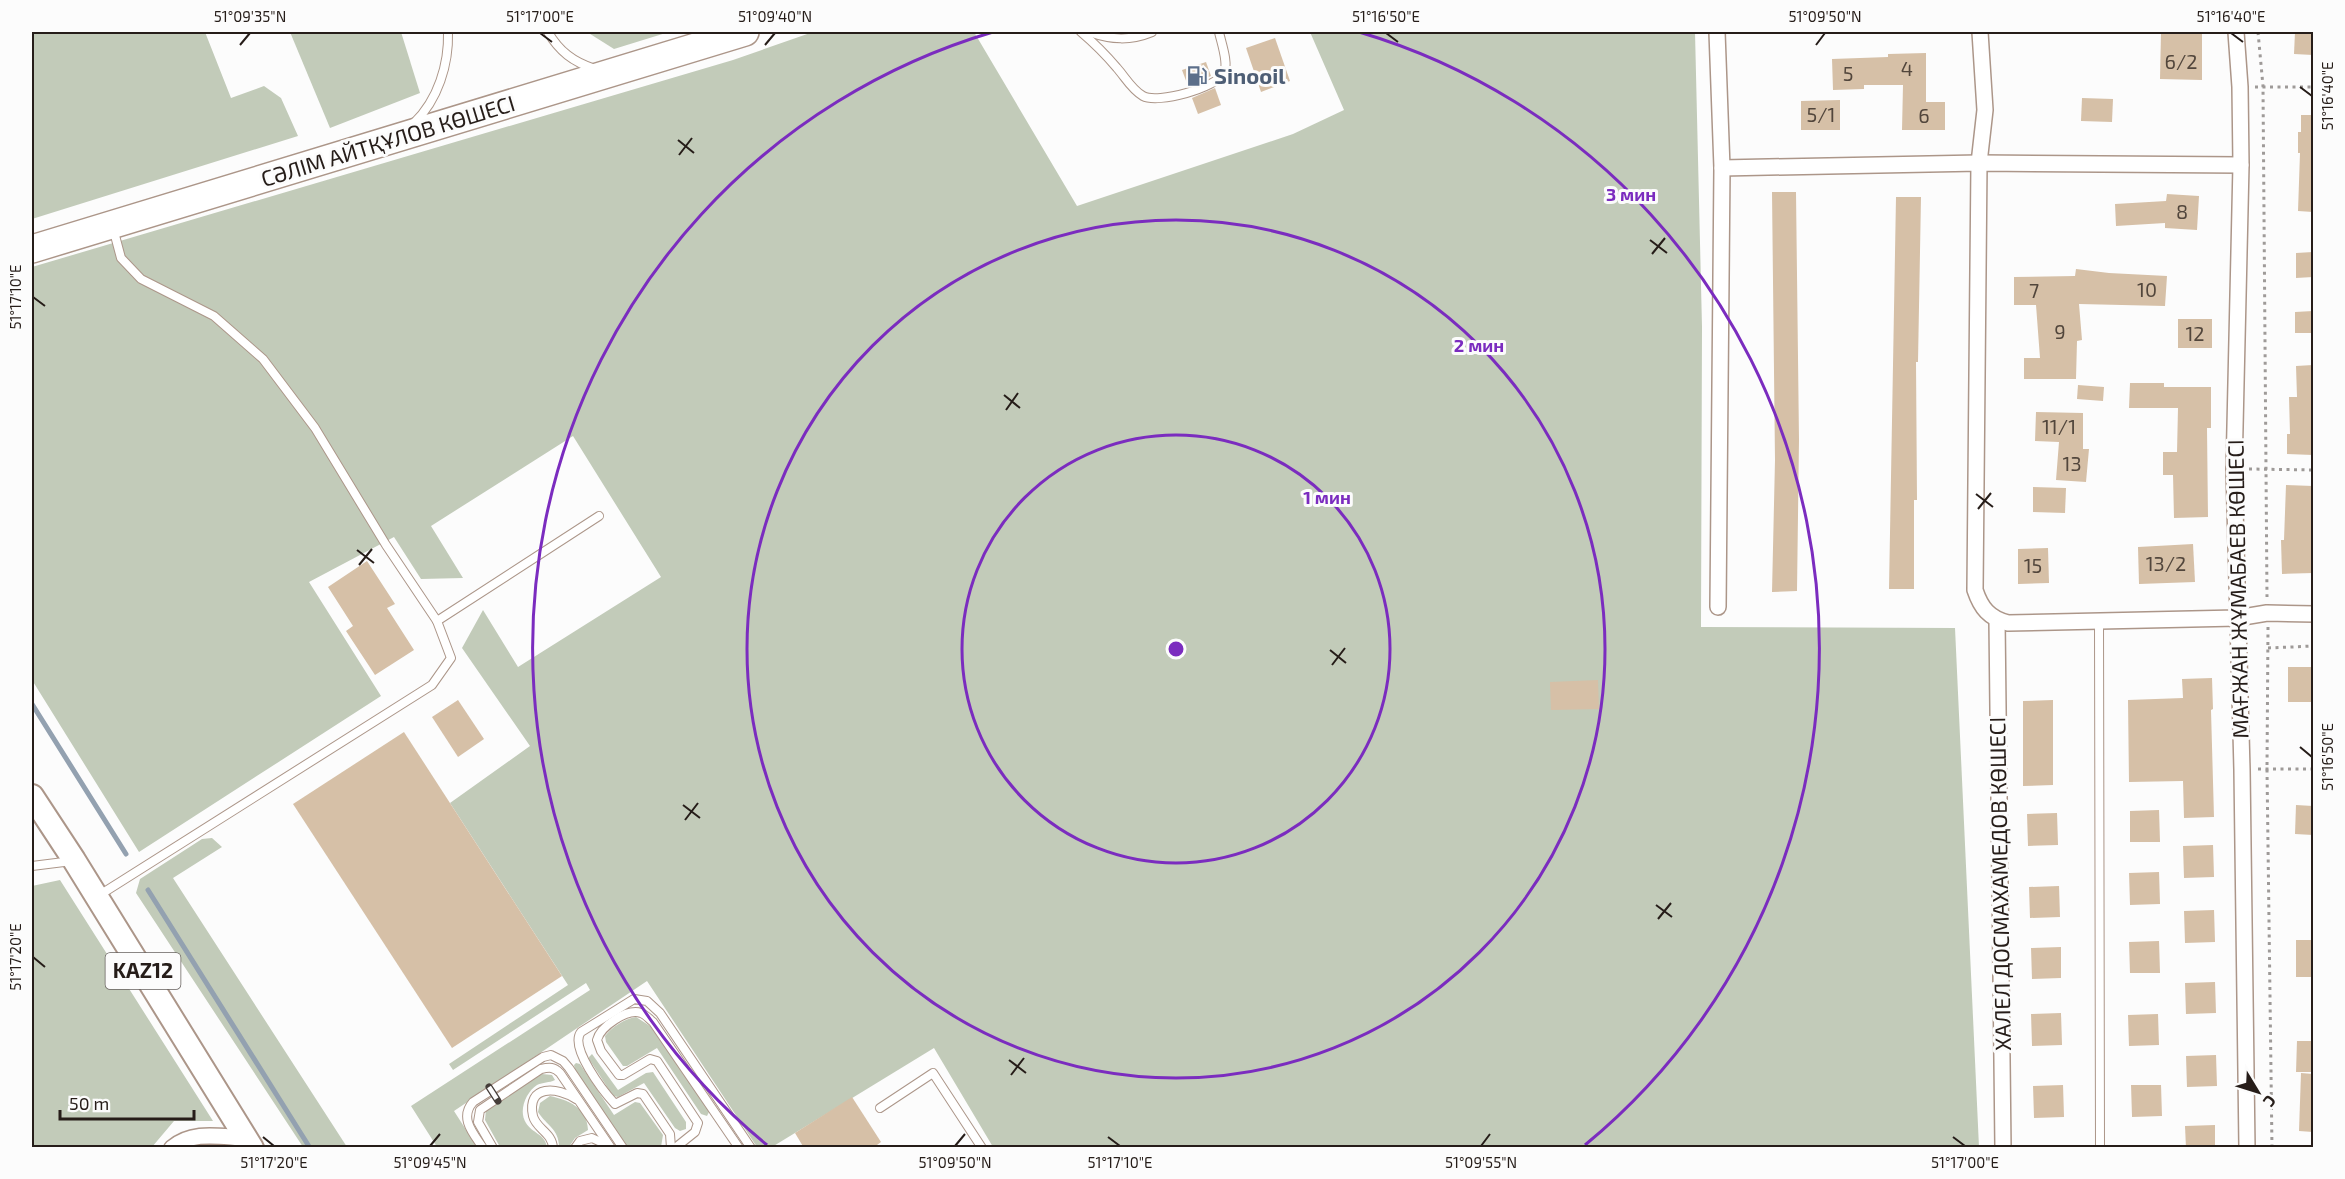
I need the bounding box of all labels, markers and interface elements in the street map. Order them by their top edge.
text: 51°09'35"N [214,7,286,25]
text: 51°17'00"E [506,7,574,25]
text: 51°09'40"N [738,7,812,25]
text: 51°16'50"E [1352,7,1420,25]
text: 51°09'50"N [1788,7,1862,25]
text: 51°16'40"E [2197,7,2265,25]
house number: 6/2 [2164,49,2198,73]
house number: 4 [1901,56,1913,80]
house number: 5 [1843,61,1853,85]
place label: Sinooil [1214,62,1286,88]
text: 51°16'40"E [2318,62,2336,130]
fuel station icon: Sinooil [1185,64,1209,88]
street label: СӘЛІМ АЙТҚҰЛОВ КӨШЕСІ [258,89,518,191]
house number: 5/1 [1806,102,1836,126]
house number: 6 [1918,103,1930,127]
text: 3 мин [1606,183,1656,205]
house number: 8 [2176,199,2188,223]
text: 51°17'10"E [6,265,24,329]
house number: 10 [2137,277,2157,301]
house number: 7 [2029,278,2039,302]
house number: 9 [2054,319,2066,343]
house number: 12 [2185,321,2205,345]
text: 2 мин [1454,334,1504,356]
house number: 11/1 [2042,414,2076,438]
street label: МАҒЖАН ЖҰМАБАЕВ КӨШЕСІ [2221,439,2253,739]
house number: 13 [2062,451,2082,475]
text: 1 мин [1303,486,1351,508]
house number: 13/2 [2146,551,2186,575]
house number: 15 [2024,553,2042,577]
centre of rings [1166,639,1186,659]
street label: ХАЛЕЛ ДОСМАХАМЕДОВ КӨШЕСІ [1983,717,2015,1051]
text: 51°16'50"E [2318,723,2336,791]
text: 51°17'20"E [6,923,24,991]
road number: KAZ12 [106,953,180,989]
north arrow [2228,1062,2288,1122]
scale bar [60,1083,194,1121]
text: 50 m [69,1092,109,1114]
text: С [2260,1092,2281,1111]
text: 51°17'20"E [240,1153,308,1171]
text: 51°09'45"N [393,1153,467,1171]
text: 51°09'50"N [918,1153,992,1171]
text: 51°17'10"E [1088,1153,1152,1171]
text: 51°09'55"N [1445,1153,1517,1171]
text: 51°17'00"E [1931,1153,1999,1171]

